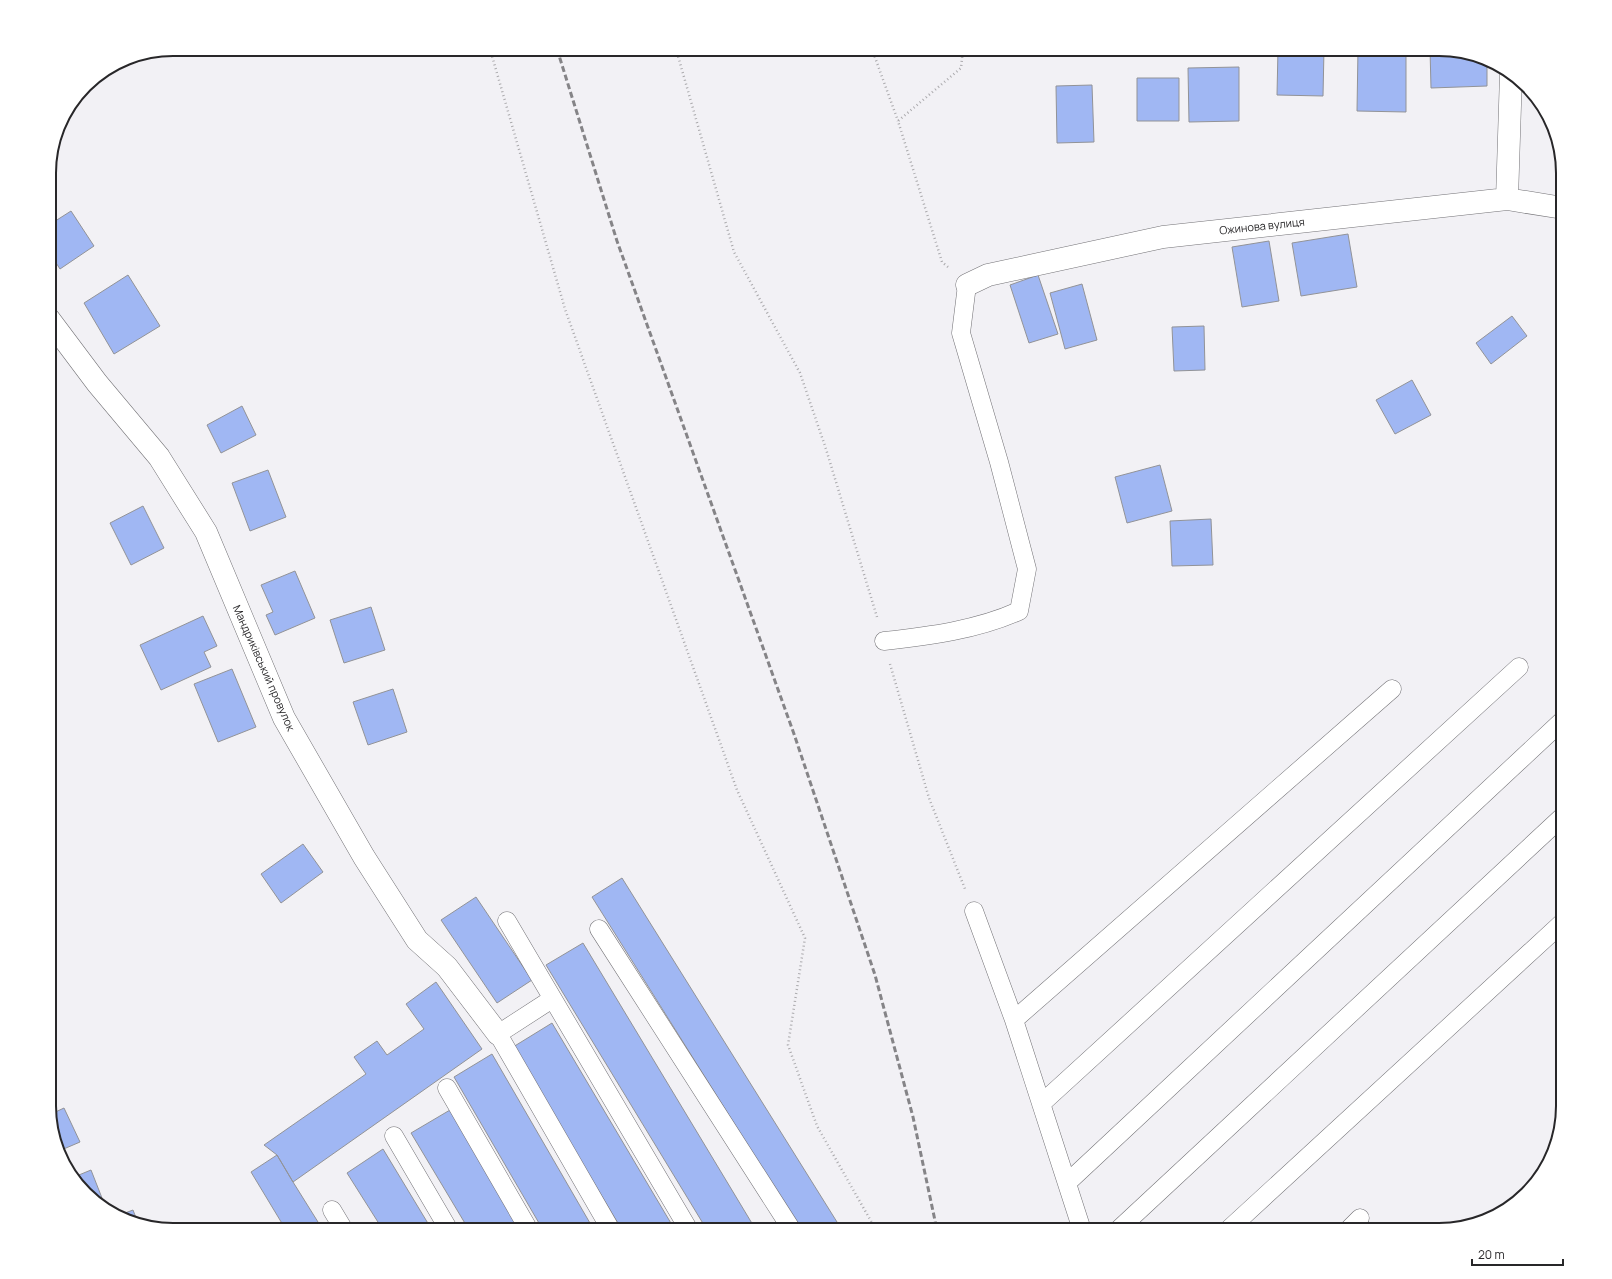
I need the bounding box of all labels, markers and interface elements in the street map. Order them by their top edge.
street label: Ожинова вулиця [1218,214,1305,237]
street label: Мандриківський провулок [230,602,299,734]
scale bar [1472,1241,1563,1267]
text: 20 m [1478,1246,1505,1263]

